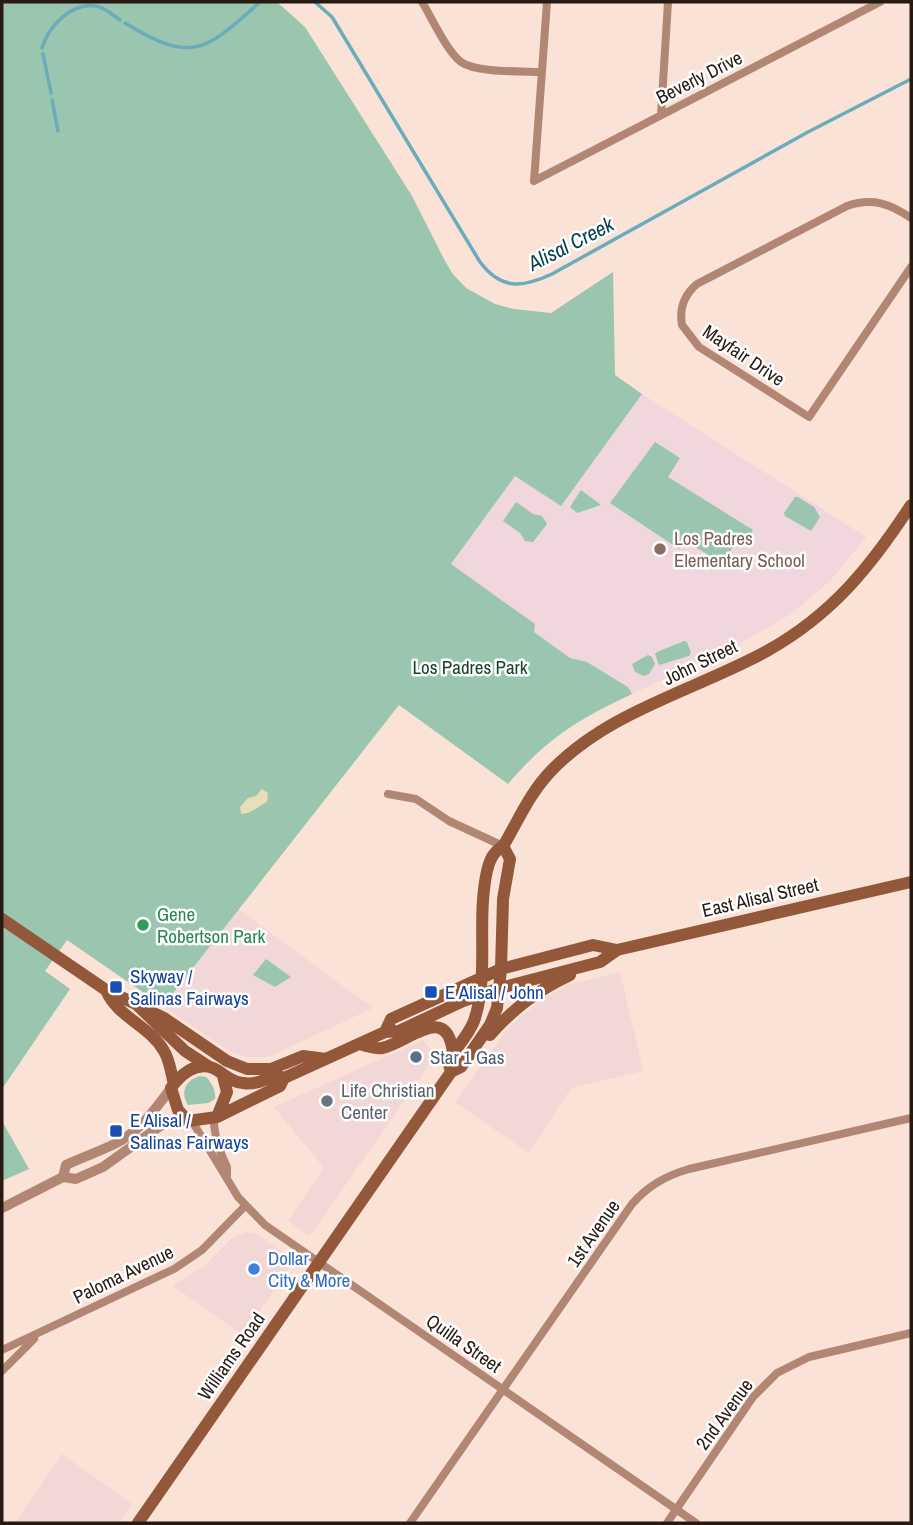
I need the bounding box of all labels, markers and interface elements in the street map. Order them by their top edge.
street label: Beverly Drive [651,44,747,110]
water label: Alisal Creek [522,209,620,278]
street label: Mayfair Drive [698,318,790,392]
place label: Los Padres Elementary School [674,525,805,573]
marker: Los Padres Elementary School [652,541,668,557]
street label: John Street [658,633,742,691]
park label: Los Padres Park [412,654,528,680]
street label: East Alisal Street [699,871,821,923]
place label: Gene Robertson Park [157,901,265,949]
marker: Gene Robertson Park [135,917,151,933]
place label: Skyway / Salinas Fairways [130,963,249,1011]
marker: Skyway / Salinas Fairways [108,979,124,995]
place label: E Alisal / John [445,979,544,1005]
marker: E Alisal / John [423,984,439,1000]
place label: Star 1 Gas [430,1044,505,1070]
marker: Star 1 Gas [408,1049,424,1065]
place label: Life Christian Center [341,1077,435,1125]
marker: Life Christian Center [319,1093,335,1109]
place label: E Alisal / Salinas Fairways [130,1107,249,1155]
marker: E Alisal / Salinas Fairways [108,1123,124,1139]
street label: 1st Avenue [560,1194,626,1272]
street label: Paloma Avenue [68,1238,178,1310]
place label: Dollar City & More [268,1245,350,1293]
marker: Dollar City & More [246,1261,262,1277]
street label: Williams Road [191,1307,271,1405]
street label: Quilla Street [421,1308,507,1379]
street label: 2nd Avenue [689,1373,759,1455]

